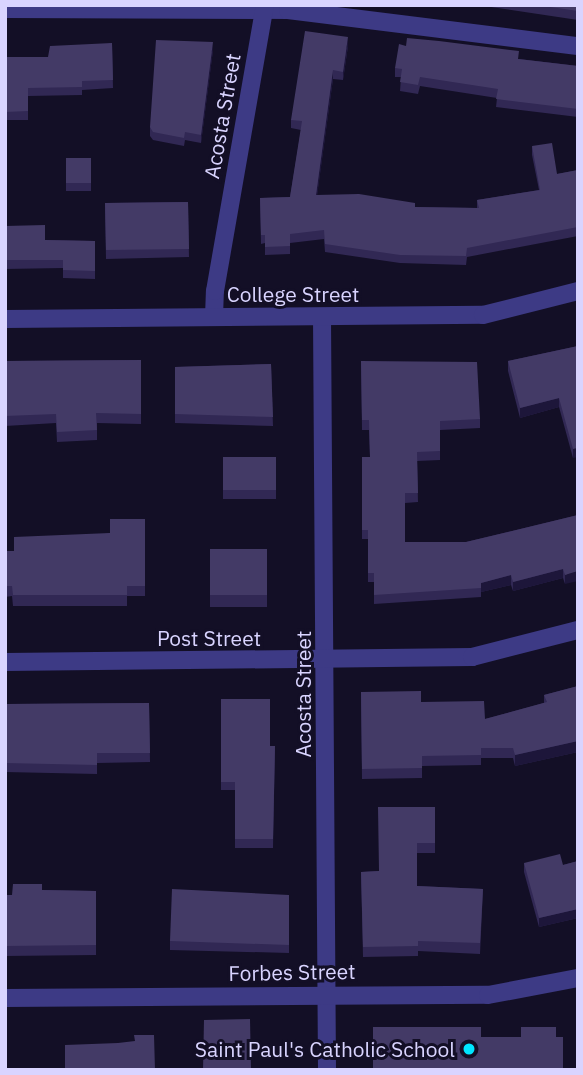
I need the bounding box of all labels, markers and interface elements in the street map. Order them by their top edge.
street label: Acosta Street [199,51,245,181]
street label: College Street [227,281,359,307]
street label: Post Street [157,625,261,651]
street label: Acosta Street [290,631,316,757]
street label: Forbes Street [228,958,356,986]
place label: Saint Paul's Catholic School [195,1036,455,1062]
marker: Saint Paul's Catholic School [461,1041,477,1057]

